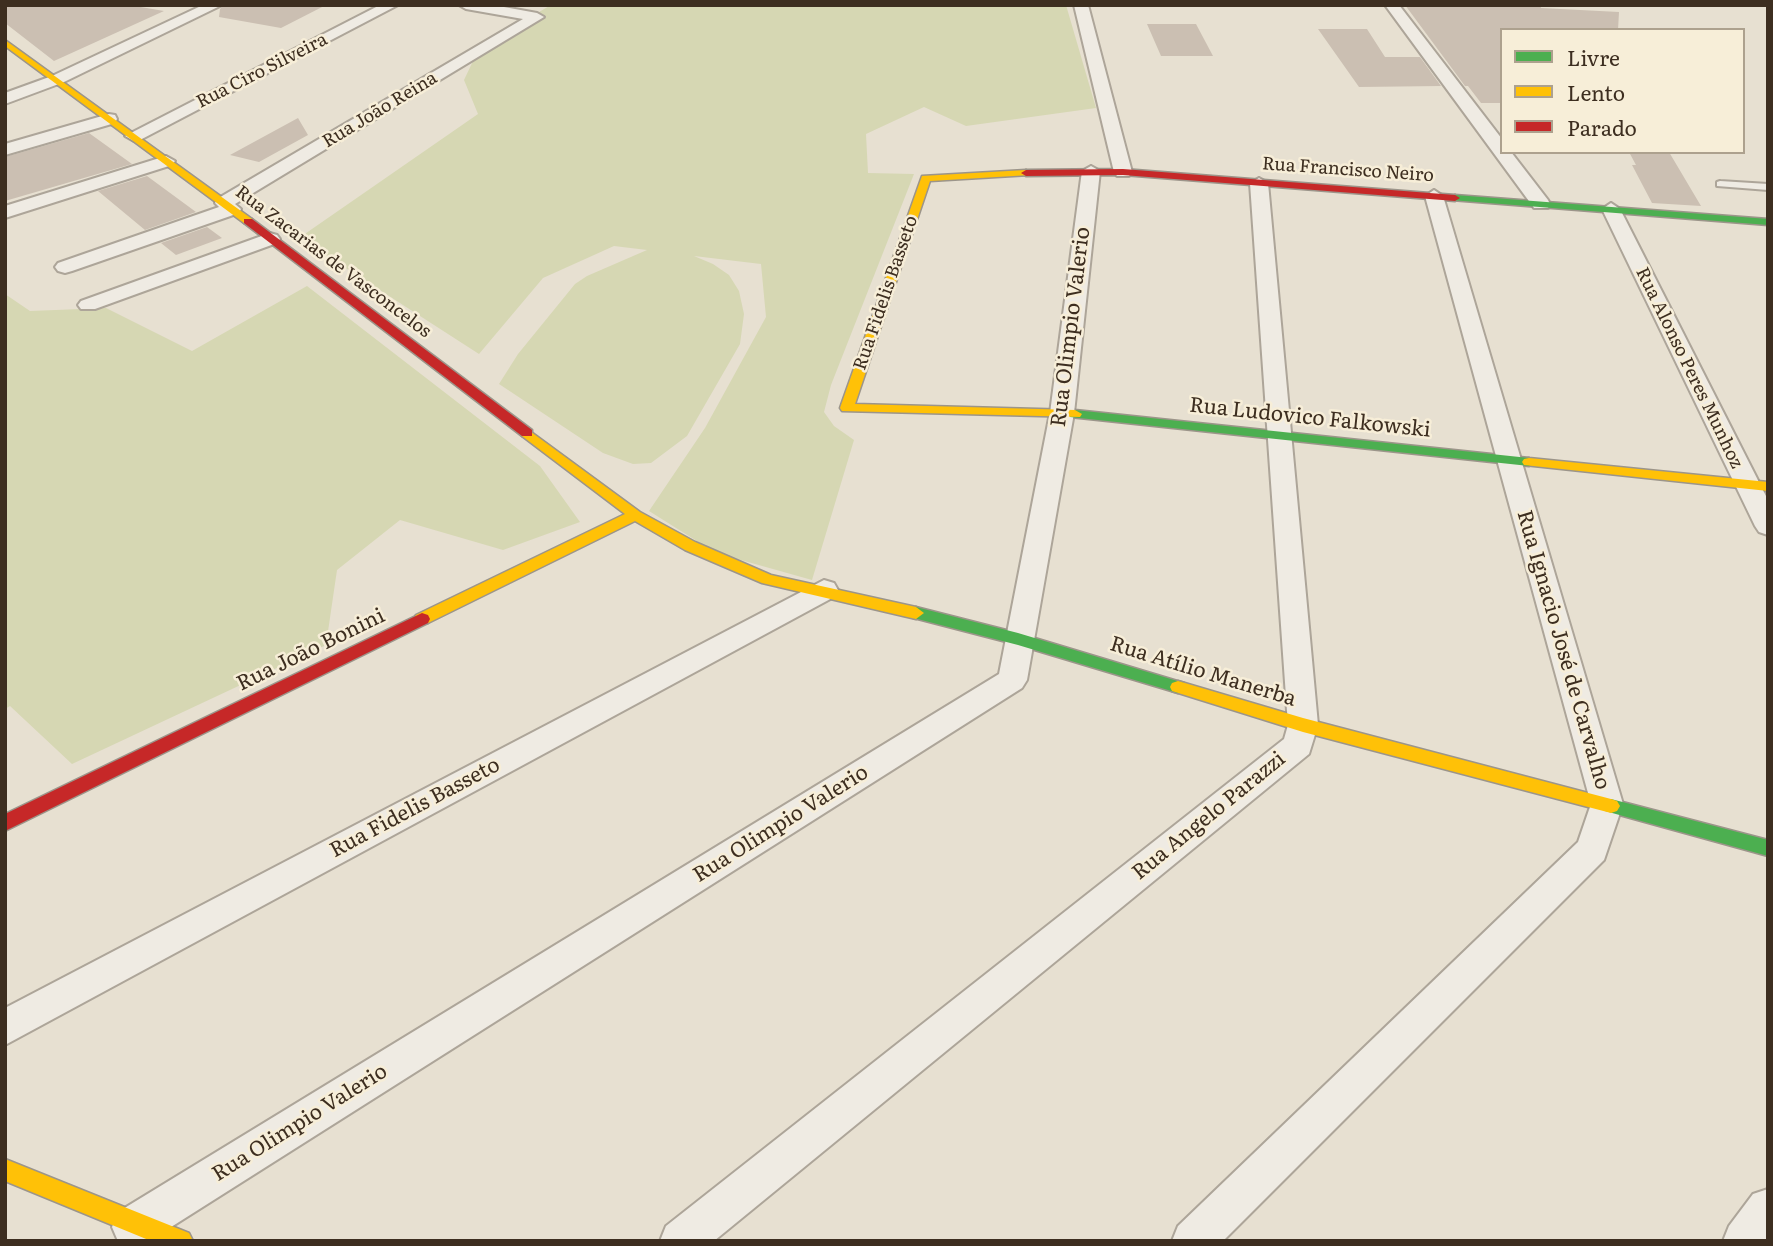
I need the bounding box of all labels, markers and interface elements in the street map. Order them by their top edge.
legend [1500,28,1745,154]
street label: Rua Ciro Silveira [193,29,331,113]
text: Livre [1567,41,1620,72]
street label: Rua João Reina [319,67,441,153]
text: Lento [1567,76,1625,107]
text: Parado [1567,111,1637,142]
street label: Rua Francisco Neiro [1261,153,1435,187]
street label: Rua Zacarias de Vasconcelos [231,181,435,343]
street label: Rua Fidelis Basseto [849,213,923,373]
street label: Rua Olimpio Valerio [1046,225,1096,429]
street label: Rua Alonso Peres Munhoz [1631,264,1747,472]
street label: Rua Ludovico Falkowski [1188,393,1432,443]
street label: Rua Ignacio José de Carvalho [1511,507,1615,793]
street label: Rua João Bonini [233,603,389,697]
street label: Rua Atílio Manerba [1107,632,1299,712]
street label: Rua Angelo Parazzi [1127,747,1291,885]
street label: Rua Fidelis Basseto [326,752,504,864]
street label: Rua Olimpio Valerio [689,760,873,888]
street label: Rua Olimpio Valerio [208,1059,392,1187]

